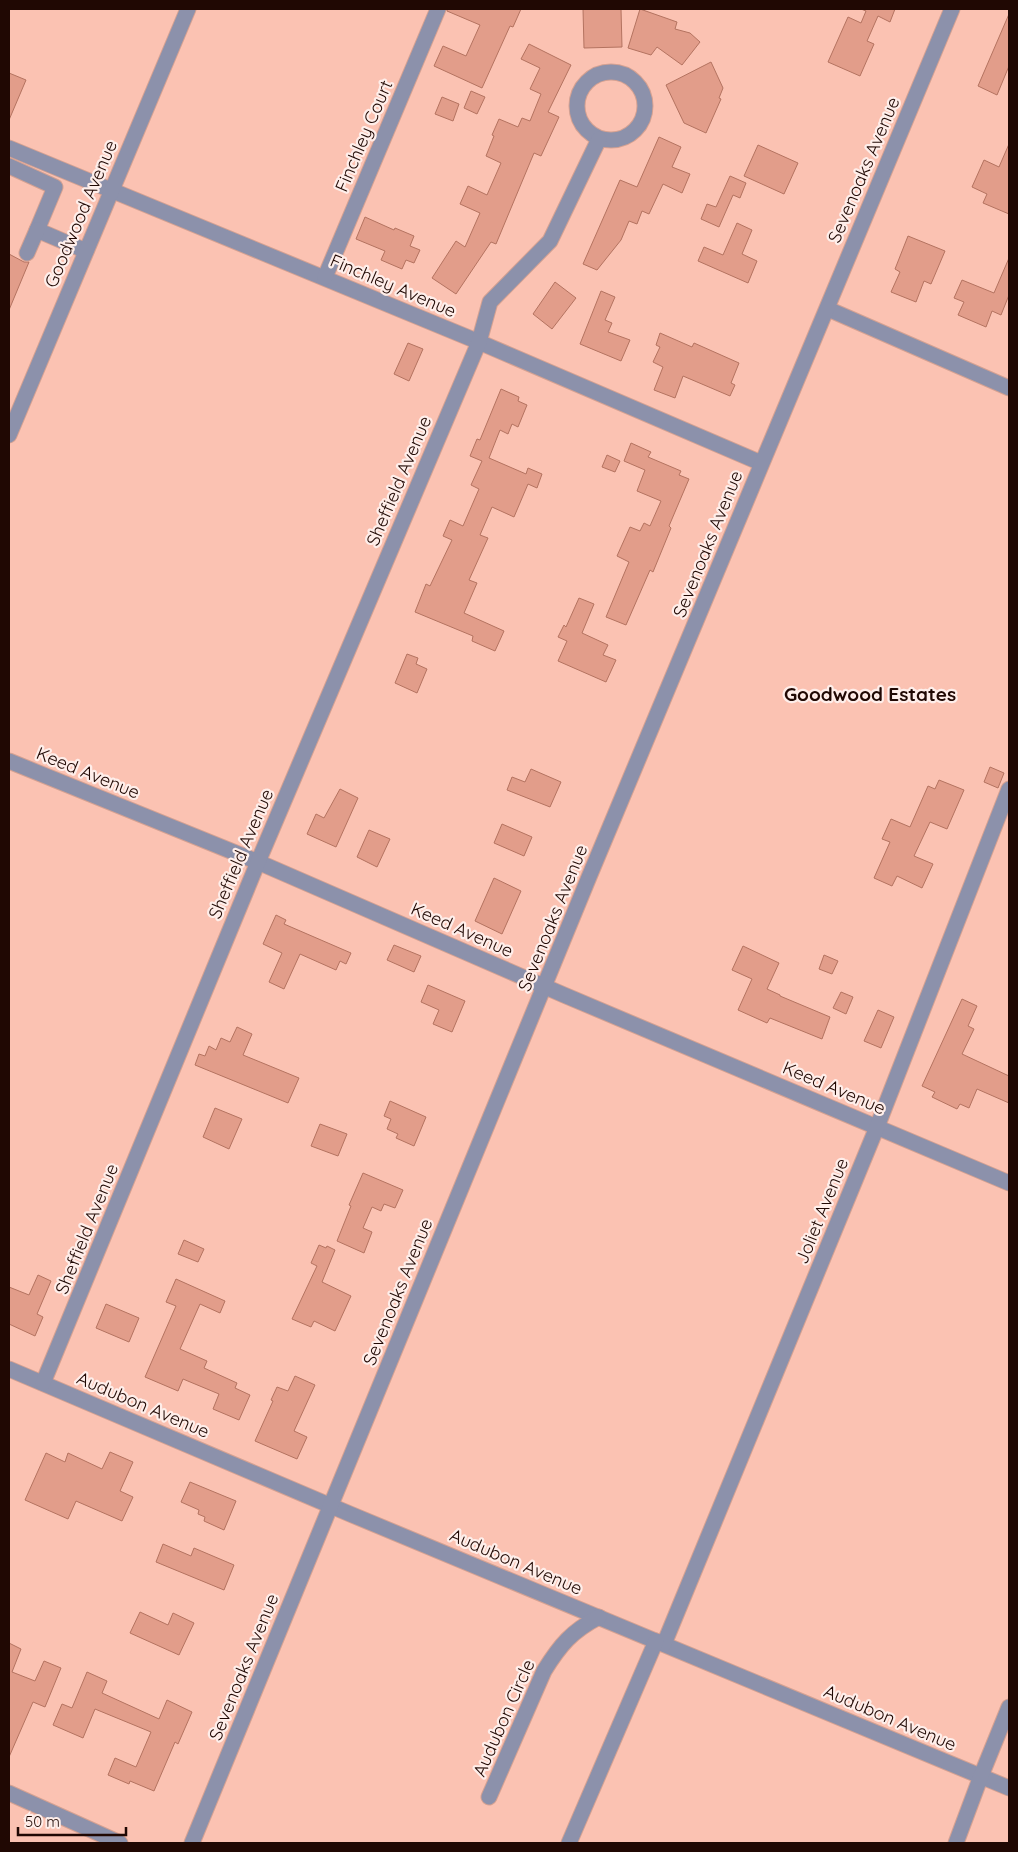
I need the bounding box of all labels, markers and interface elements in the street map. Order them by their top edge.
street label: Finchley Court [330,77,397,195]
street label: Sevenoaks Avenue [822,93,905,246]
street label: Goodwood Avenue [39,137,122,291]
street label: Finchley Avenue [327,249,460,322]
street label: Sheffield Avenue [361,412,436,549]
street label: Sevenoaks Avenue [668,467,748,621]
district label: Goodwood Estates [784,682,956,706]
street label: Keed Avenue [33,741,143,804]
street label: Sheffield Avenue [203,785,278,922]
street label: Sevenoaks Avenue [513,841,593,995]
street label: Keed Avenue [408,897,517,962]
street label: Keed Avenue [779,1056,889,1120]
street label: Joliet Avenue [790,1155,853,1267]
street label: Sheffield Avenue [50,1160,123,1297]
street label: Sevenoaks Avenue [358,1215,438,1369]
street label: Audubon Avenue [73,1366,213,1443]
street label: Audubon Avenue [446,1523,586,1600]
street label: Sevenoaks Avenue [204,1590,284,1744]
street label: Audubon Circle [467,1656,540,1780]
street label: Audubon Avenue [820,1679,960,1756]
scale bar [18,1804,125,1836]
text: 50 m [25,1812,60,1831]

